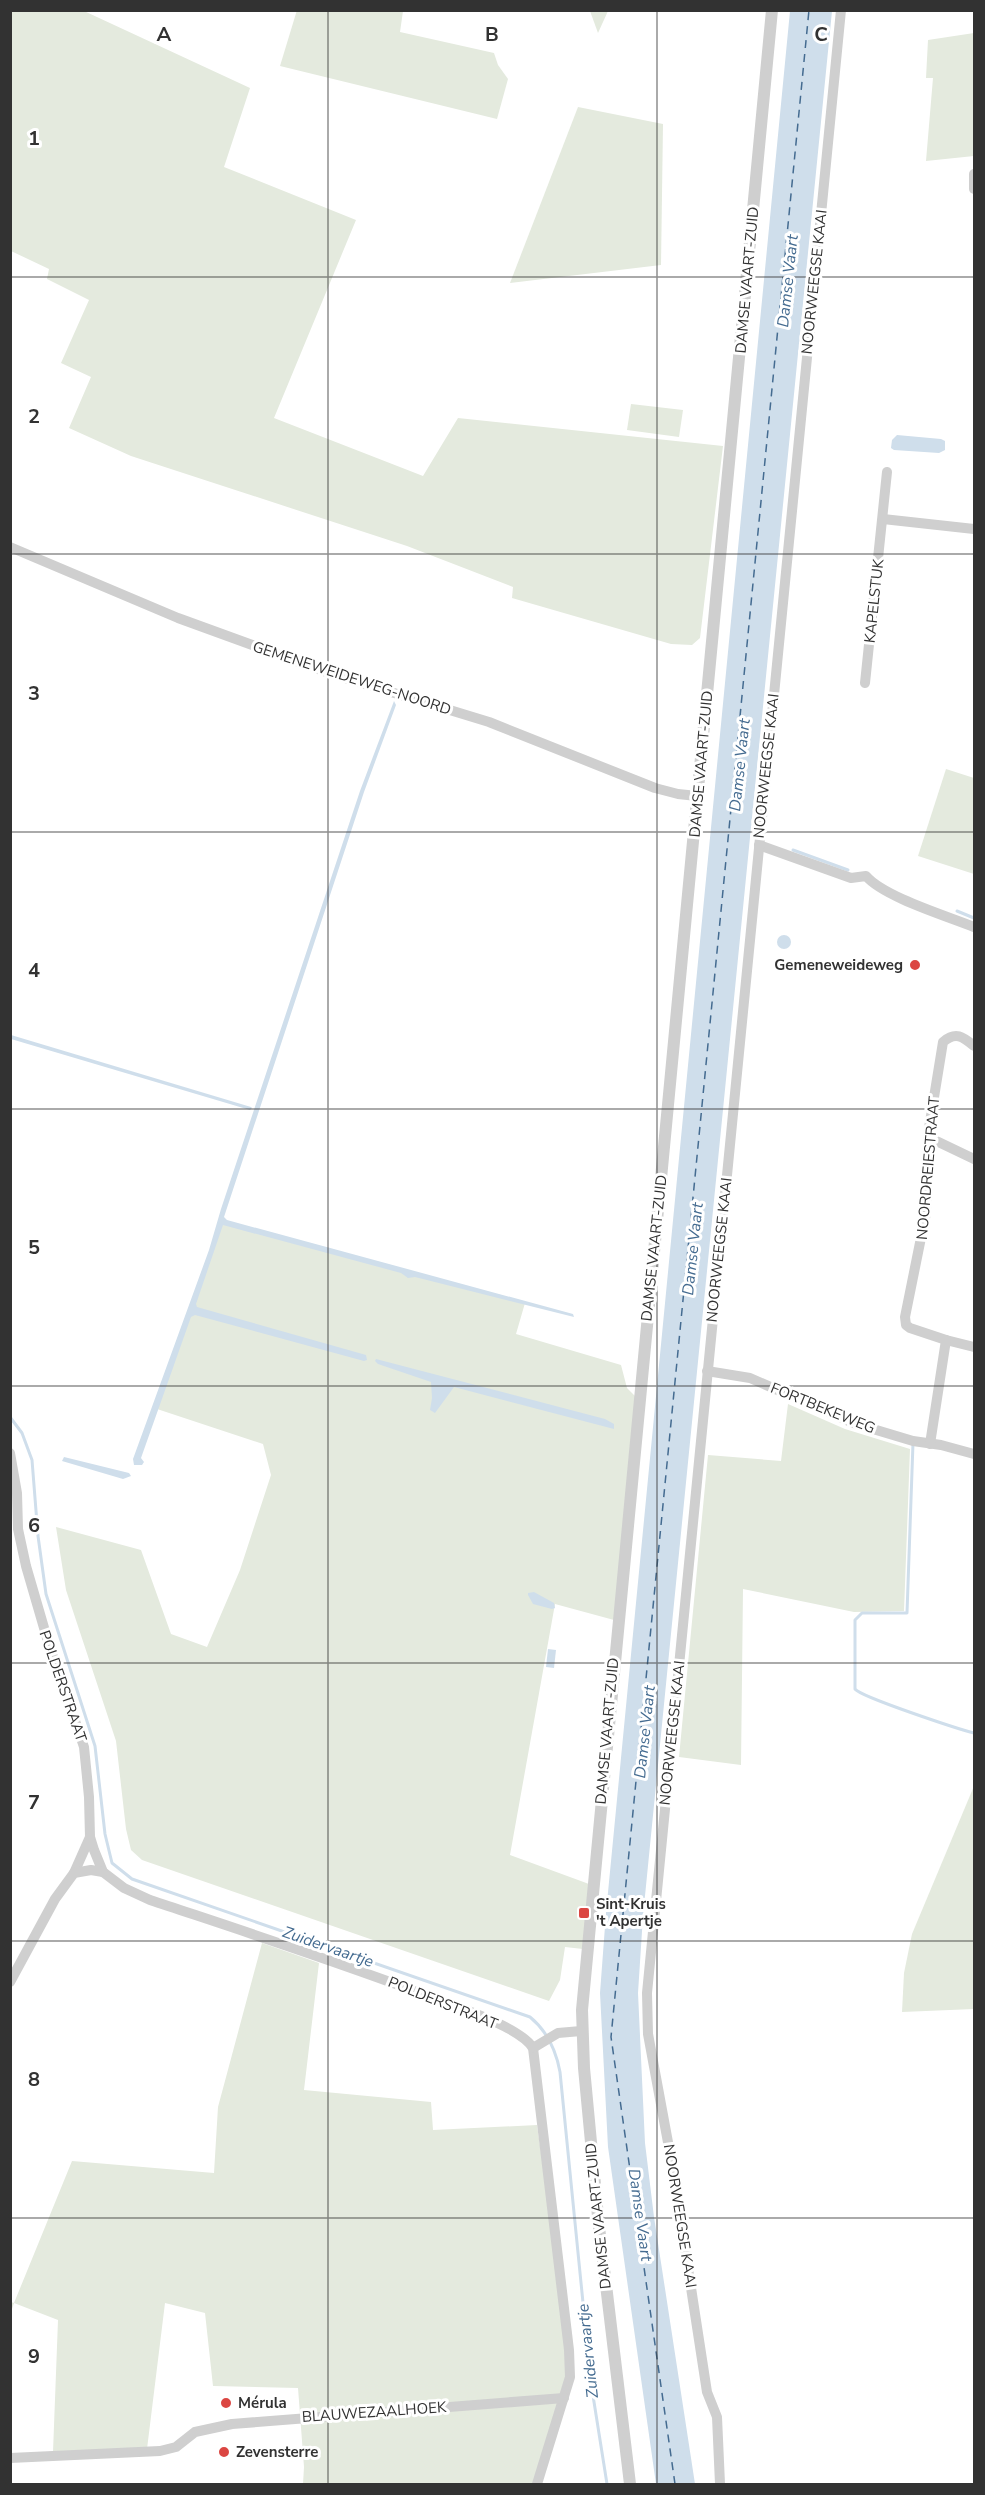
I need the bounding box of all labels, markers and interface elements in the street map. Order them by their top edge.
text: A [157,21,172,48]
text: B [485,21,499,48]
text: C [814,21,828,48]
text: 1 [28,125,40,152]
street label: DAMSE VAART-ZUID [731,206,763,354]
street label: NOORWEEGSE KAAI [796,209,832,355]
water label: Damse Vaart [772,233,804,328]
text: 2 [28,403,40,430]
street label: KAPELSTUK [860,557,888,644]
street label: GEMENEWEIDEWEG-NOORD [250,636,454,720]
text: 3 [28,680,40,707]
street label: DAMSE VAART-ZUID [685,690,717,838]
street label: NOORWEEGSE KAAI [748,693,784,839]
water label: Damse Vaart [724,717,756,812]
place label: Gemeneweideweg [774,955,903,975]
text: 4 [28,957,40,984]
marker: Gemeneweideweg [908,958,922,972]
street label: NOORDREIESTRAAT [912,1095,944,1241]
street label: DAMSE VAART-ZUID [636,1174,672,1322]
street label: NOORWEEGSE KAAI [701,1177,737,1323]
water label: Damse Vaart [677,1201,709,1296]
text: 5 [28,1234,40,1261]
street label: FORTBEKEWEG [768,1378,878,1438]
text: 6 [28,1512,40,1539]
street label: POLDERSTRAAT [35,1628,91,1744]
street label: DAMSE VAART-ZUID [591,1657,623,1805]
street label: NOORWEEGSE KAAI [654,1660,690,1806]
water label: Damse Vaart [629,1684,661,1779]
text: 7 [28,1789,40,1816]
place label: Sint-Kruis 't Apertje [596,1894,666,1931]
marker: Sint-Kruis 't Apertje [577,1906,591,1920]
water label: Zuidervaartje [279,1921,377,1973]
street label: POLDERSTRAAT [385,1972,501,2034]
text: 8 [28,2066,40,2093]
street label: DAMSE VAART-ZUID [580,2142,616,2290]
street label: NOORWEEGSE KAAI [659,2143,701,2289]
water label: Damse Vaart [623,2167,657,2263]
water label: Zuidervaartje [572,2302,604,2399]
text: 9 [28,2343,40,2370]
place label: Mérula [238,2393,287,2413]
marker: Mérula [219,2396,233,2410]
street label: BLAUWEZAALHOEK [301,2397,448,2427]
place label: Zevensterre [236,2442,318,2462]
marker: Zevensterre [217,2445,231,2459]

